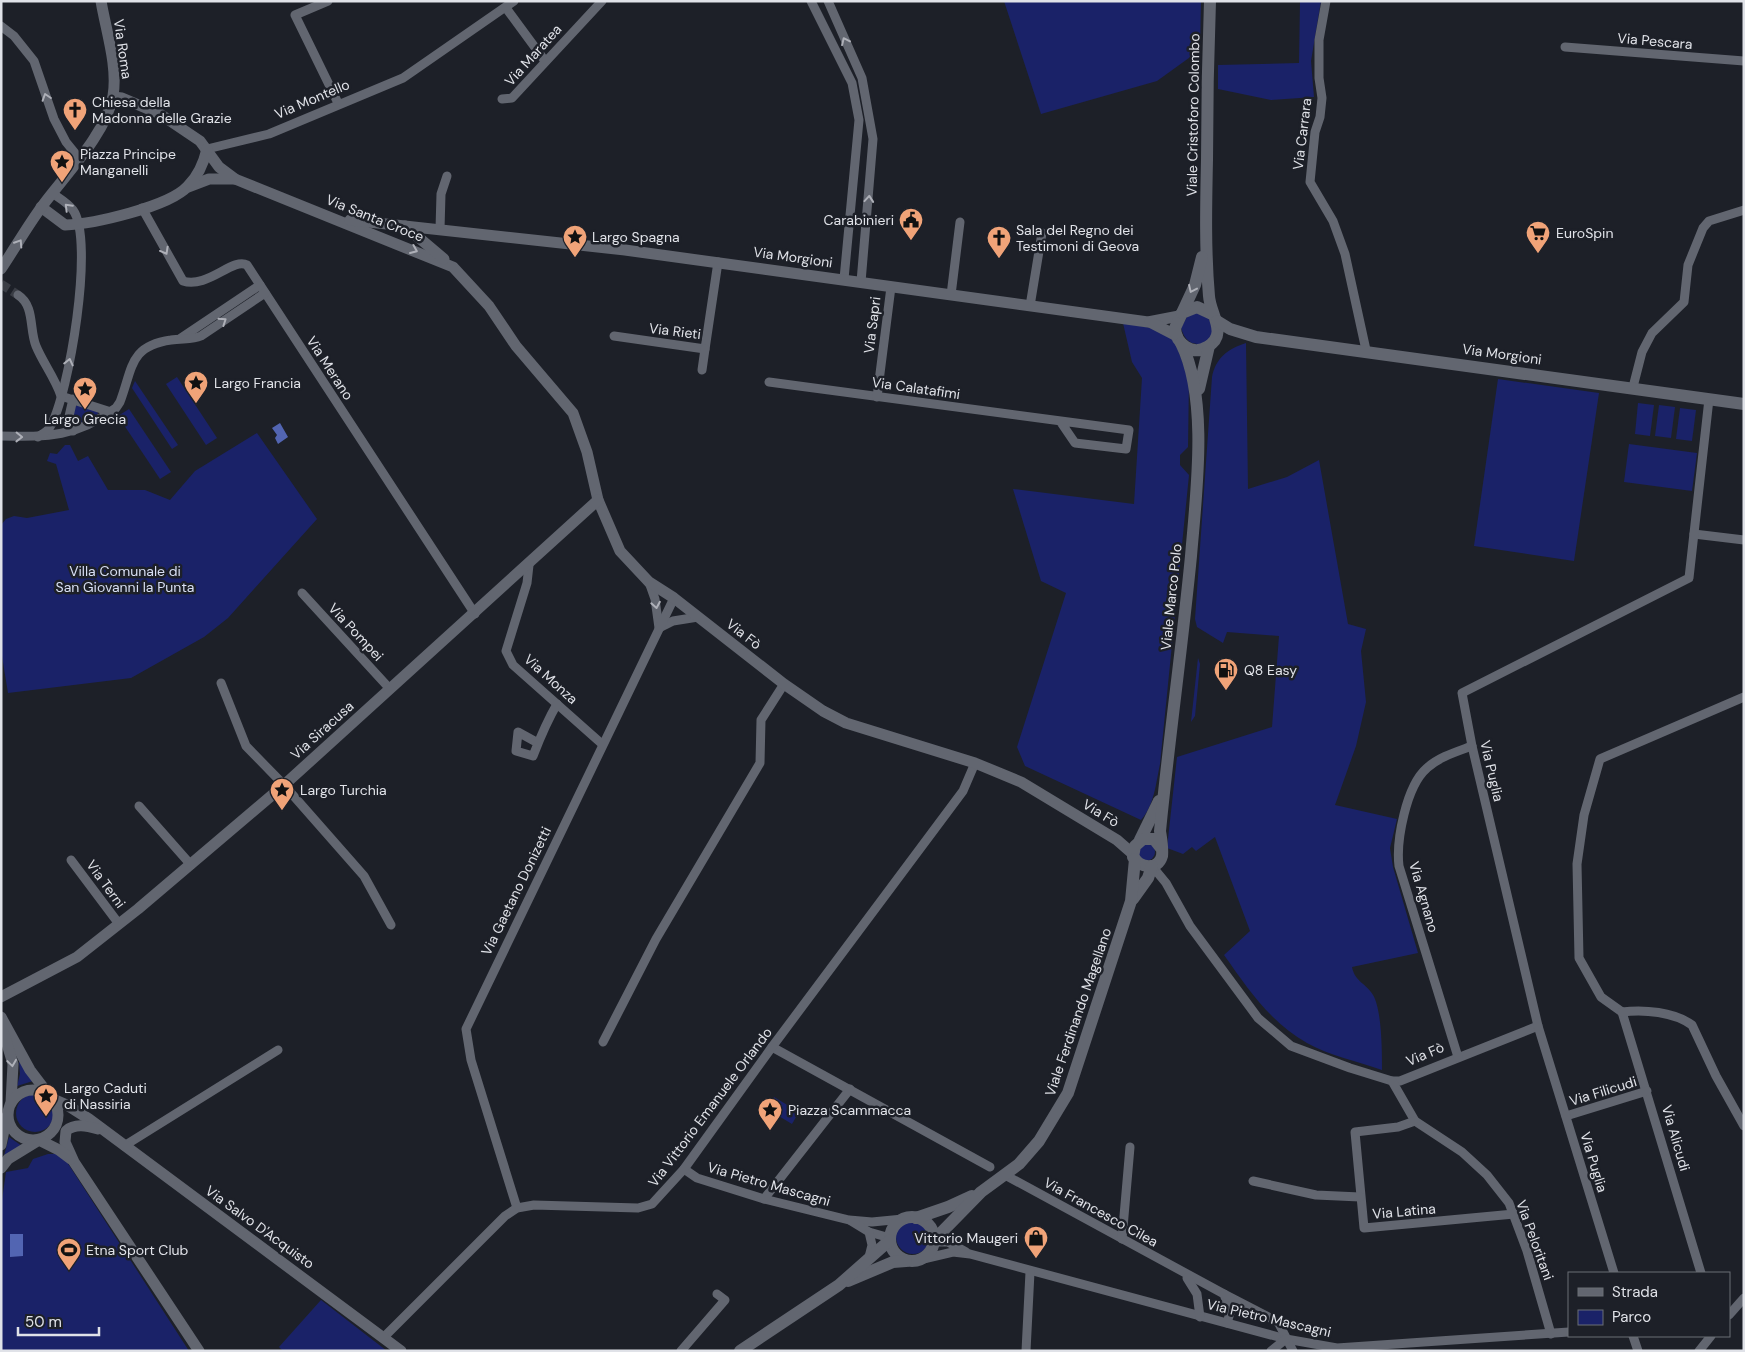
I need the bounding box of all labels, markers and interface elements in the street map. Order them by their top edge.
street label: Via Roma [110,18,136,80]
street label: Via Maratea [501,20,565,90]
street label: Via Pescara [1617,29,1693,53]
street label: Viale Cristoforo Colombo [1183,33,1203,197]
one-way arrow [841,37,851,46]
street label: Via Montello [272,75,352,123]
one-way arrow [42,93,52,102]
place label: Chiesa della Madonna delle Grazie [92,93,232,127]
church icon: Chiesa della Madonna delle Grazie [62,97,88,131]
street label: Via Carrara [1289,97,1315,171]
place label: Piazza Principe Manganelli [80,145,176,179]
place icon: Piazza Principe Manganelli [49,149,75,183]
street label: Via Santa Croce [323,190,427,246]
one-way arrow [863,194,874,202]
one-way arrow [65,204,74,213]
public building icon: Carabinieri [898,207,924,241]
place label: Carabinieri [824,211,894,229]
supermarket icon: EuroSpin [1525,220,1551,254]
place label: Sala del Regno dei Testimoni di Geova [1016,221,1139,255]
place icon: Largo Spagna [562,224,588,258]
place label: EuroSpin [1556,224,1613,242]
church icon: Sala del Regno dei Testimoni di Geova [986,225,1012,259]
place label: Largo Spagna [592,228,680,246]
one-way arrow [12,239,22,248]
street label: Via Morgioni [752,243,834,271]
one-way arrow [409,245,417,255]
one-way arrow [159,246,169,255]
one-way arrow [1188,284,1199,293]
street label: Via Sapri [860,296,884,354]
one-way arrow [218,318,227,327]
street label: Via Rieti [648,319,702,343]
street label: Via Merano [303,333,357,403]
street label: Via Morgioni [1461,340,1543,368]
one-way arrow [63,358,74,367]
place icon: Largo Francia [183,370,209,404]
street label: Via Calatafimi [871,373,961,403]
place label: Largo Francia [214,374,301,392]
place icon: Largo Grecia [72,376,98,410]
place label: Largo Grecia [44,410,126,428]
one-way arrow [16,431,24,442]
street label: Viale Marco Polo [1156,543,1186,651]
park label: Villa Comunale di San Giovanni la Punta [56,562,194,596]
street label: Via Pompei [325,599,387,665]
one-way arrow [650,600,660,609]
street label: Via Fò [723,615,765,653]
street label: Via Monza [520,650,582,708]
fuel station icon: Q8 Easy [1213,657,1239,691]
place label: Q8 Easy [1244,661,1297,679]
street label: Via Siracusa [287,697,357,763]
street label: Via Puglia [1476,739,1508,803]
place icon: Largo Turchia [269,777,295,811]
place label: Largo Turchia [300,781,387,799]
street label: Via Fò [1079,795,1123,831]
street label: Via Gaetano Donizetti [477,824,555,958]
street label: Via Terni [82,856,130,912]
street label: Via Agnano [1405,859,1443,935]
street label: Viale Ferdinando Magellano [1041,925,1115,1099]
street label: Via Vittorio Emanuele Orlando [644,1024,776,1190]
street label: Via Fò [1403,1038,1447,1070]
one-way arrow [6,1060,17,1068]
street label: Via Filicudi [1567,1072,1639,1110]
place label: Largo Caduti di Nassiria [64,1079,147,1113]
place icon: Largo Caduti di Nassiria [33,1083,59,1117]
place icon: Piazza Scammacca [757,1097,783,1131]
place label: Piazza Scammacca [788,1101,911,1119]
street label: Via Alicudi [1658,1103,1694,1173]
street label: Via Puglia [1576,1130,1612,1194]
street label: Via Pietro Mascagni [706,1158,832,1210]
street label: Via Francesco Cilea [1041,1173,1161,1251]
street label: Via Salvo D'Acquisto [202,1181,318,1273]
street label: Via Peloritani [1512,1197,1558,1283]
street label: Via Latina [1372,1199,1436,1223]
shop icon: Vittorio Maugeri [1023,1225,1049,1259]
place label: Vittorio Maugeri [914,1229,1018,1247]
sports icon: Etna Sport Club [56,1237,82,1271]
place label: Etna Sport Club [86,1241,189,1259]
legend [1568,1272,1730,1337]
text: Strada [1612,1282,1658,1302]
street label: Via Pietro Mascagni [1205,1295,1333,1341]
scale bar [18,1304,99,1336]
text: Parco [1612,1307,1651,1327]
text: 50 m [25,1312,62,1332]

